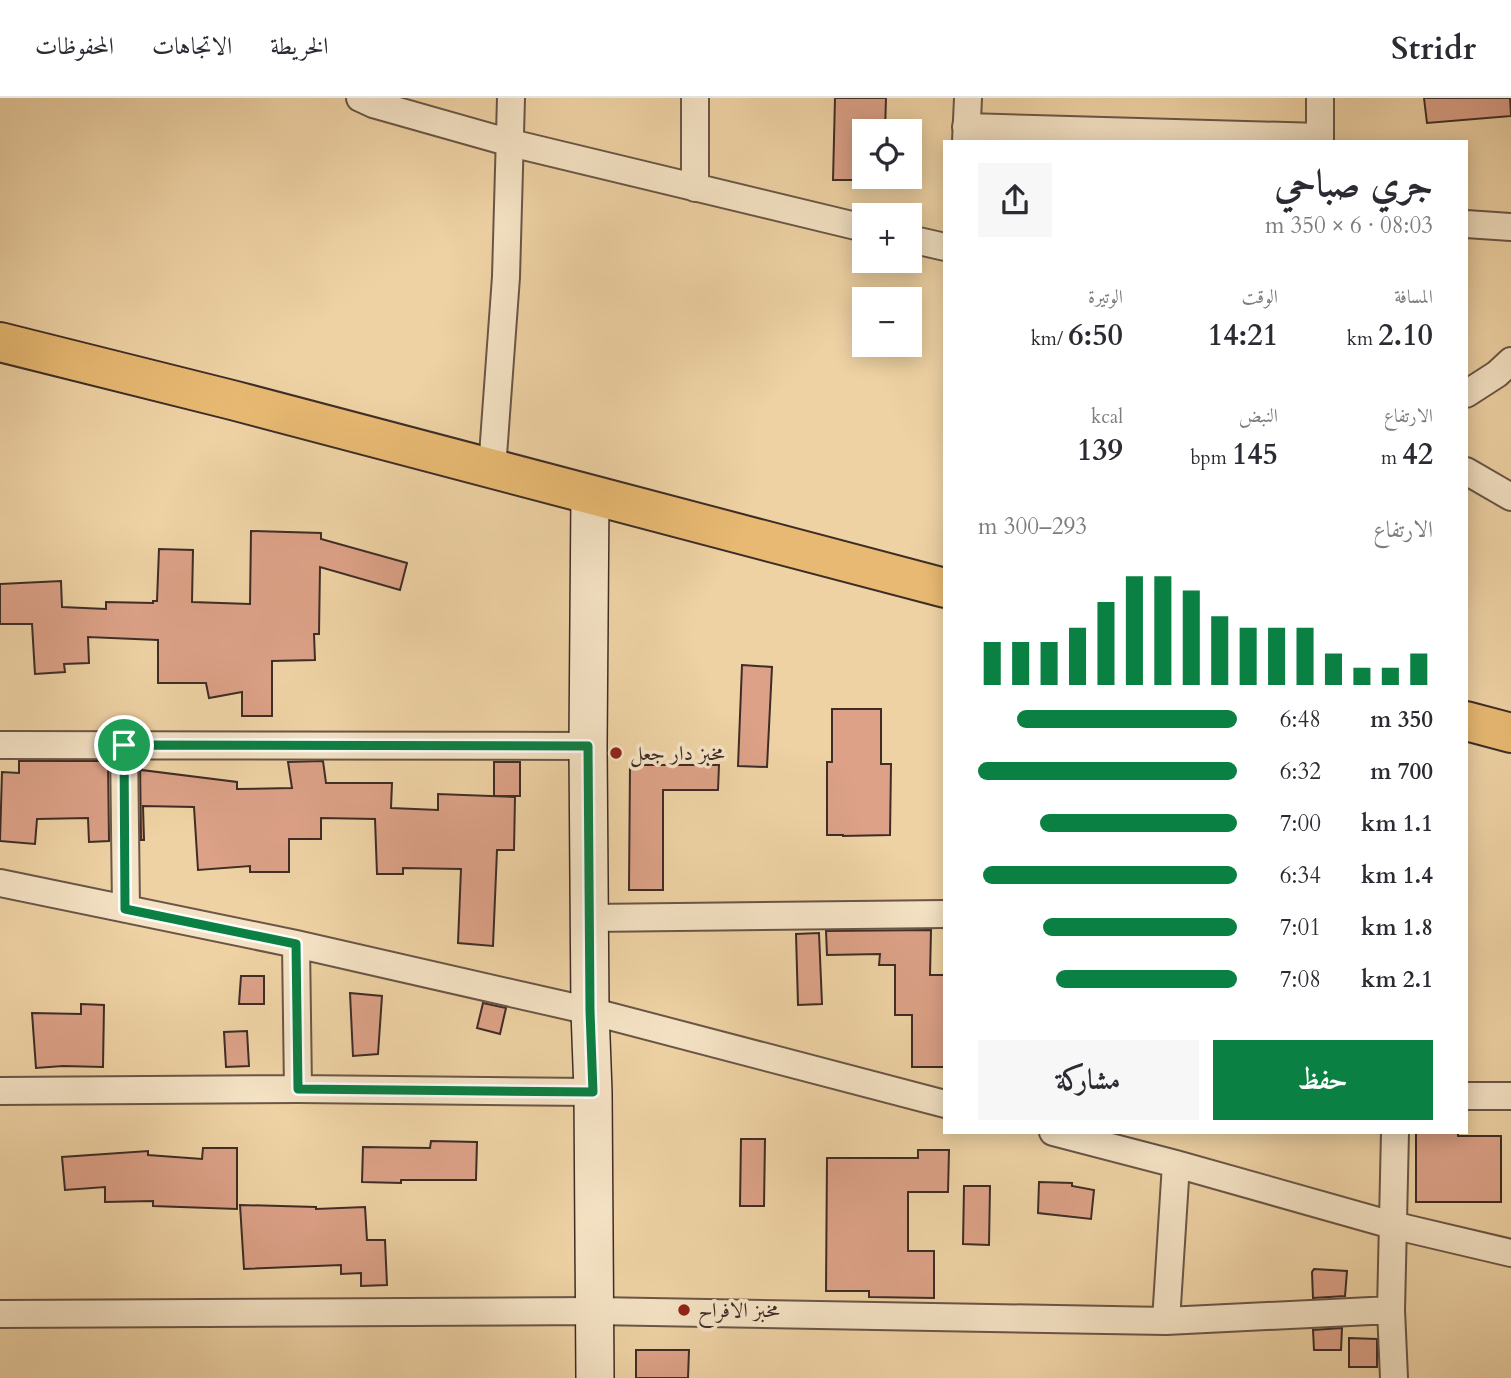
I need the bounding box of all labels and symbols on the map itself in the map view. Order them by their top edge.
pin [94,715,154,775]
place label: مخبز دار جعل [630,739,725,768]
marker: مخبز دار جعل [608,745,624,761]
place label: مخبز الافراح [698,1296,780,1329]
marker: مخبز الافراح [676,1302,692,1318]

